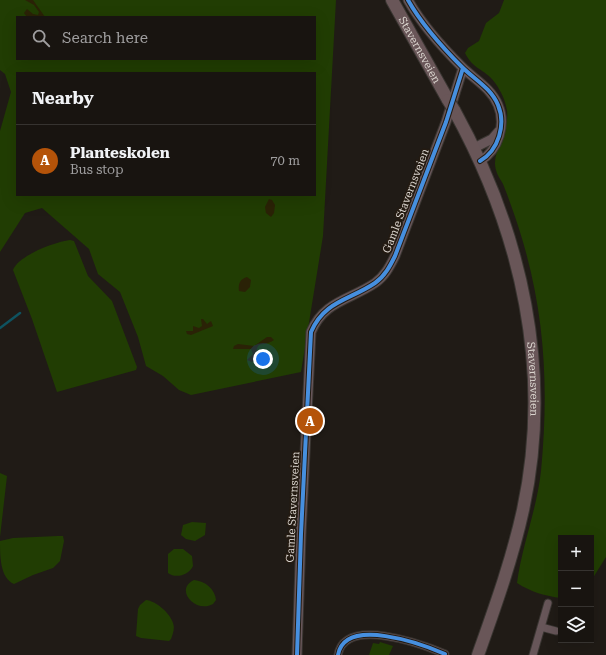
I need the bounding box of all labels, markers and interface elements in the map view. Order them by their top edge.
street label: Stavernsveien [396,14,444,85]
search box [16,16,316,60]
icon: search [30,27,52,49]
text: Search here [62,29,148,47]
text: Nearby [32,88,94,108]
text: Planteskolen [70,144,170,162]
street label: Gamle Stavernsveien [380,147,432,255]
text: A [40,153,50,168]
text: 70 m [270,153,300,168]
text: Bus stop [70,162,124,177]
street label: Stavernsveien [524,341,541,416]
your location [253,349,273,369]
pin: A [297,406,323,436]
street label: Gamle Stavernsveien [284,451,302,563]
map controls [558,535,594,643]
button: + [558,535,594,571]
button: − [558,571,594,607]
button: layers [558,607,594,643]

